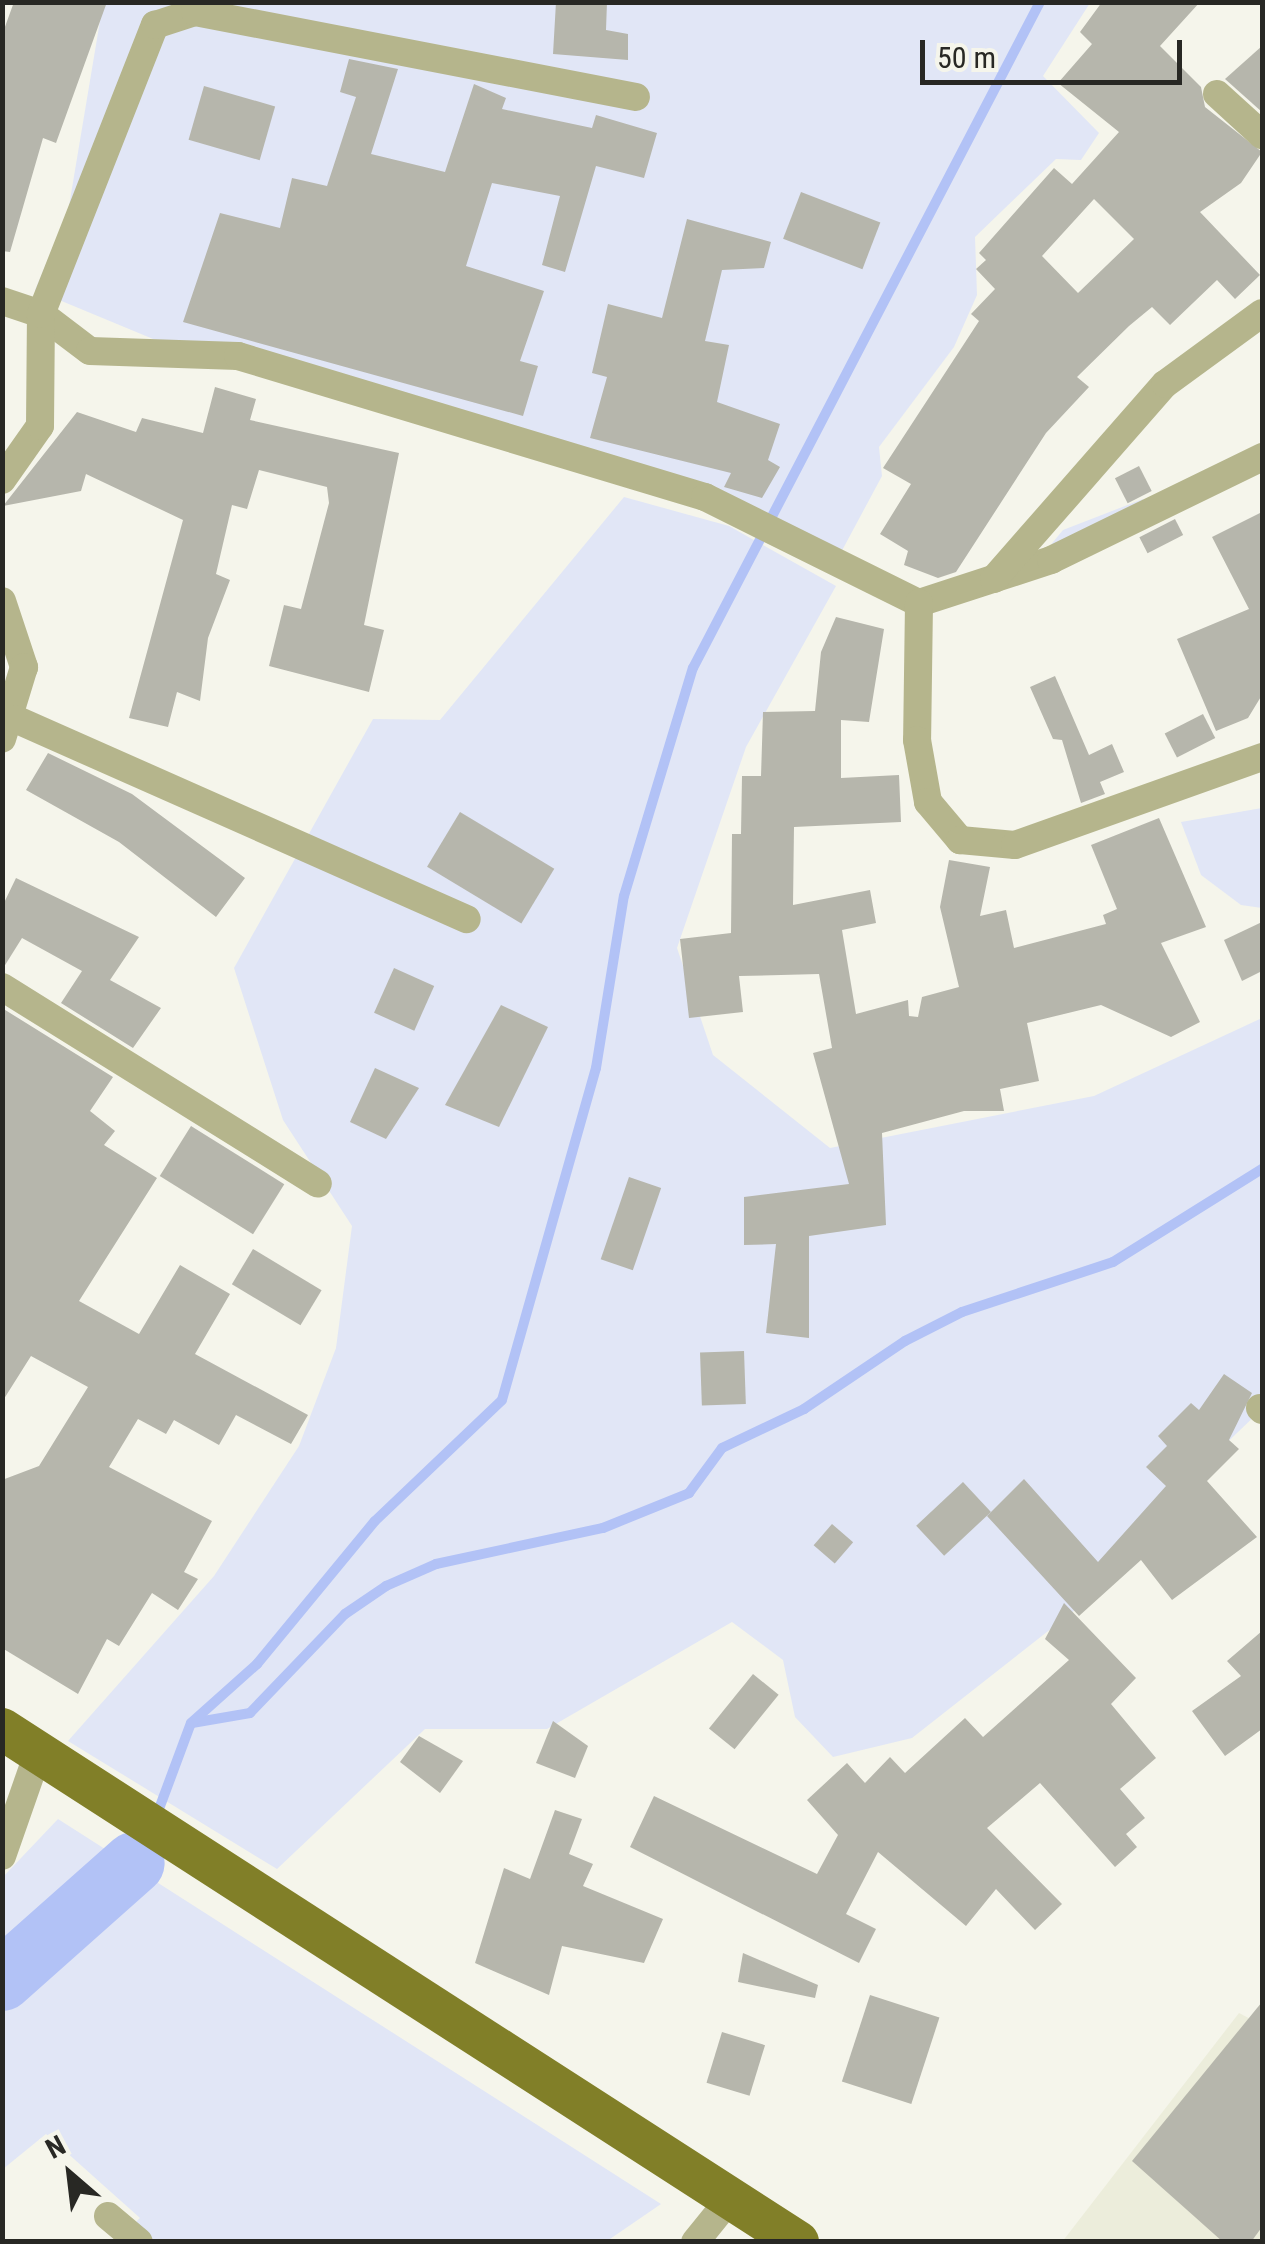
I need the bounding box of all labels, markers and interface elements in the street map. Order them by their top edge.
scale bar [925,20,1188,82]
text: 50 m [937,40,996,75]
north arrow [20,2124,120,2224]
text: N [40,2128,71,2166]

